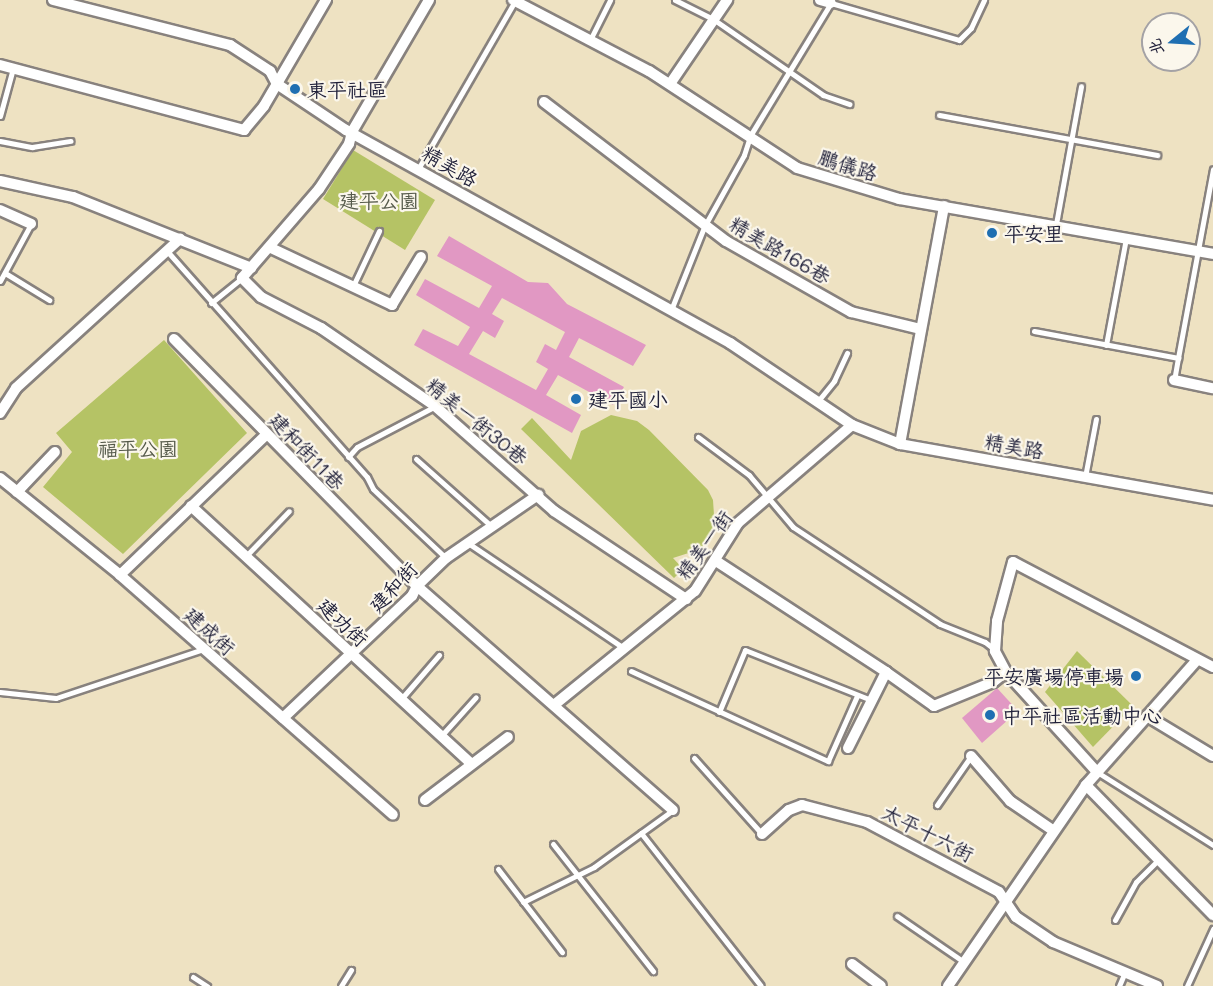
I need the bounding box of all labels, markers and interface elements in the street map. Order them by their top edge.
north arrow [1141,12,1201,72]
text: 北 [1143,36,1168,58]
place label: 東平社區 [307,77,387,101]
marker: 東平社區 [288,82,302,96]
street label: 精美路 [418,141,482,191]
street label: 鵬儀路 [816,145,880,185]
park label: 建平公園 [339,188,419,212]
street label: 精美路166巷 [725,211,835,289]
place label: 平安里 [1004,221,1064,245]
marker: 平安里 [985,226,999,240]
street label: 精美一街30巷 [421,373,533,469]
place label: 建平國小 [588,387,668,411]
marker: 建平國小 [569,392,583,406]
street label: 建和街11巷 [264,407,350,495]
street label: 精美路 [982,429,1046,463]
park label: 福平公園 [98,436,178,460]
street label: 精美一街 [671,506,737,584]
street label: 建和街 [364,557,422,617]
street label: 建功街 [313,593,373,651]
street label: 建成街 [180,602,240,660]
place label: 平安廣場停車場 [984,664,1124,688]
marker: 平安廣場停車場 [1129,669,1143,683]
place label: 中平社區活動中心 [1002,703,1162,727]
marker: 中平社區活動中心 [983,708,997,722]
street label: 太平十六街 [878,800,978,866]

